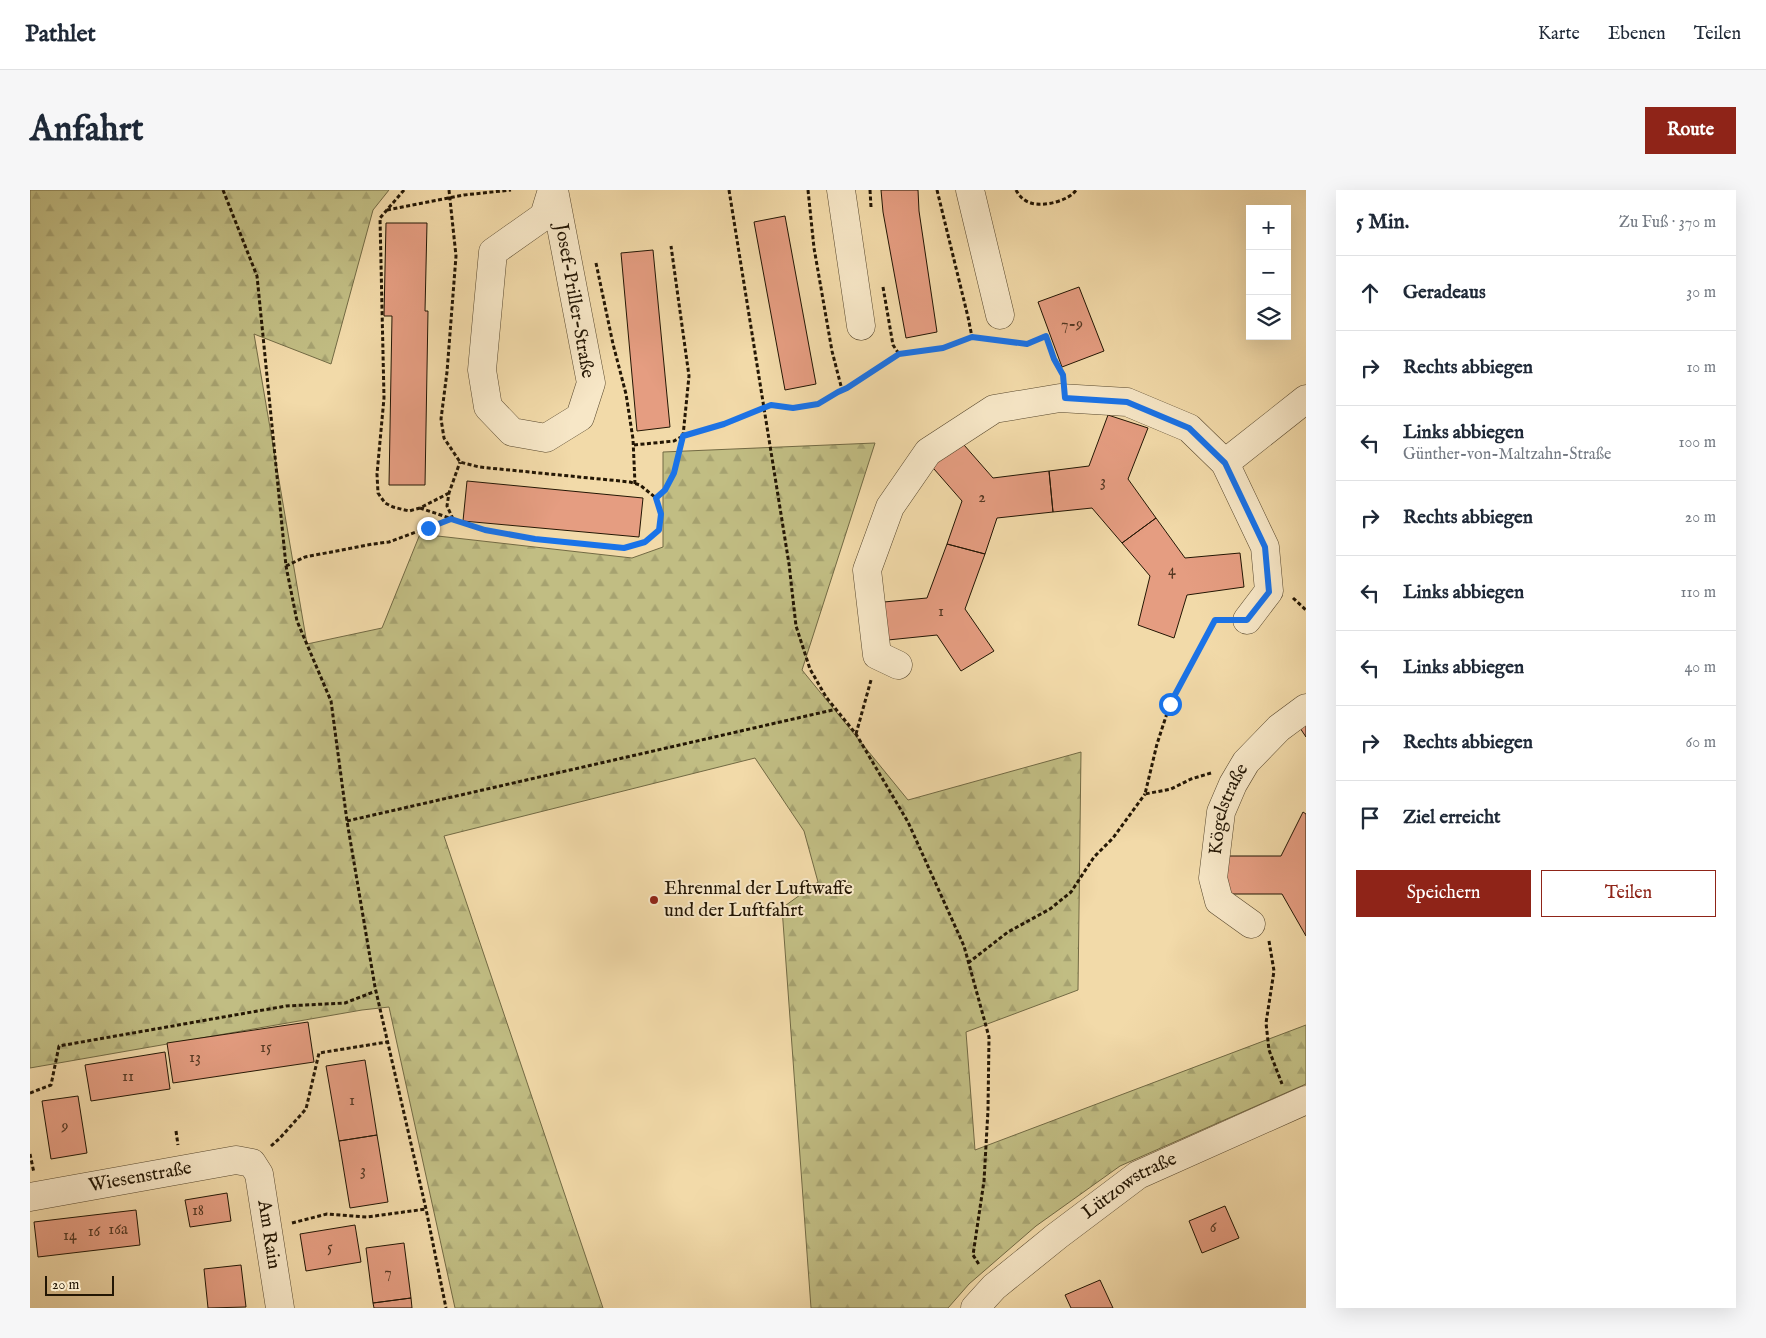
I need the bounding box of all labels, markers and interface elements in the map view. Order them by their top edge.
text: Pathlet [25,19,96,50]
text: Karte [1538,23,1580,46]
text: Ebenen [1608,23,1666,46]
text: Teilen [1694,23,1741,46]
button: Route [1645,107,1736,154]
text: Anfahrt [30,108,144,153]
map controls [1246,205,1291,340]
button: + [1246,205,1291,250]
text: 5 Min. [1356,209,1409,236]
text: Zu Fuß · 370 m [1619,213,1716,233]
street label: Josef-Priller-Straße [548,220,599,380]
button: − [1246,250,1291,295]
icon: ahead [1356,279,1384,307]
text: Geradeaus [1403,281,1486,305]
text: 30 m [1686,283,1716,303]
button: layers [1246,295,1291,340]
house number: 7-9 [1061,315,1083,335]
icon: right [1356,354,1384,382]
text: Rechts abbiegen [1403,356,1533,380]
text: 10 m [1686,358,1716,378]
text: Links abbiegen [1403,421,1524,445]
icon: left [1356,429,1384,457]
text: 100 m [1679,433,1716,453]
text: Günther-von-Maltzahn-Straße [1403,445,1611,465]
house number: 3 [1100,472,1106,492]
house number: 2 [978,488,986,508]
icon: right [1356,504,1384,532]
text: Rechts abbiegen [1403,506,1533,530]
text: 20 m [1685,508,1716,528]
route end [417,517,440,540]
house number: 4 [1168,561,1176,581]
icon: left [1356,579,1384,607]
text: Links abbiegen [1403,581,1524,605]
text: 110 m [1680,583,1716,603]
house number: 1 [938,602,944,622]
icon: left [1356,654,1384,682]
text: Links abbiegen [1403,656,1524,680]
text: 40 m [1684,658,1716,678]
route start [1159,693,1182,716]
icon: right [1356,729,1384,757]
text: Rechts abbiegen [1403,731,1533,755]
text: 60 m [1686,733,1716,753]
street label: Kögelstraße [1204,759,1254,856]
icon: arrive [1356,804,1384,832]
text: Ziel erreicht [1403,806,1501,830]
button: Speichern [1356,870,1531,917]
button: Teilen [1541,870,1716,917]
place label: Ehrenmal der Luftwaffe und der Luftfahrt [664,877,853,923]
marker: Ehrenmal der Luftwaffe und der Luftfahrt [648,894,660,906]
house number: 15 [260,1038,272,1058]
house number: 13 [189,1048,201,1068]
house number: 11 [122,1067,134,1087]
house number: 1 [349,1091,355,1111]
house number: 9 [61,1117,69,1137]
street label: Lützowstraße [1077,1147,1181,1225]
street label: Wiesenstraße [87,1156,194,1198]
house number: 3 [360,1161,366,1181]
street label: Am Rain [251,1197,286,1271]
house number: 18 [192,1201,204,1221]
house number: 6 [1210,1218,1217,1238]
house number: 16a [108,1220,128,1240]
house number: 16 [88,1222,101,1242]
house number: 14 [63,1226,77,1246]
house number: 5 [327,1238,333,1258]
house number: 7 [384,1263,392,1283]
scale bar [45,1273,114,1296]
text: 20 m [52,1276,79,1294]

